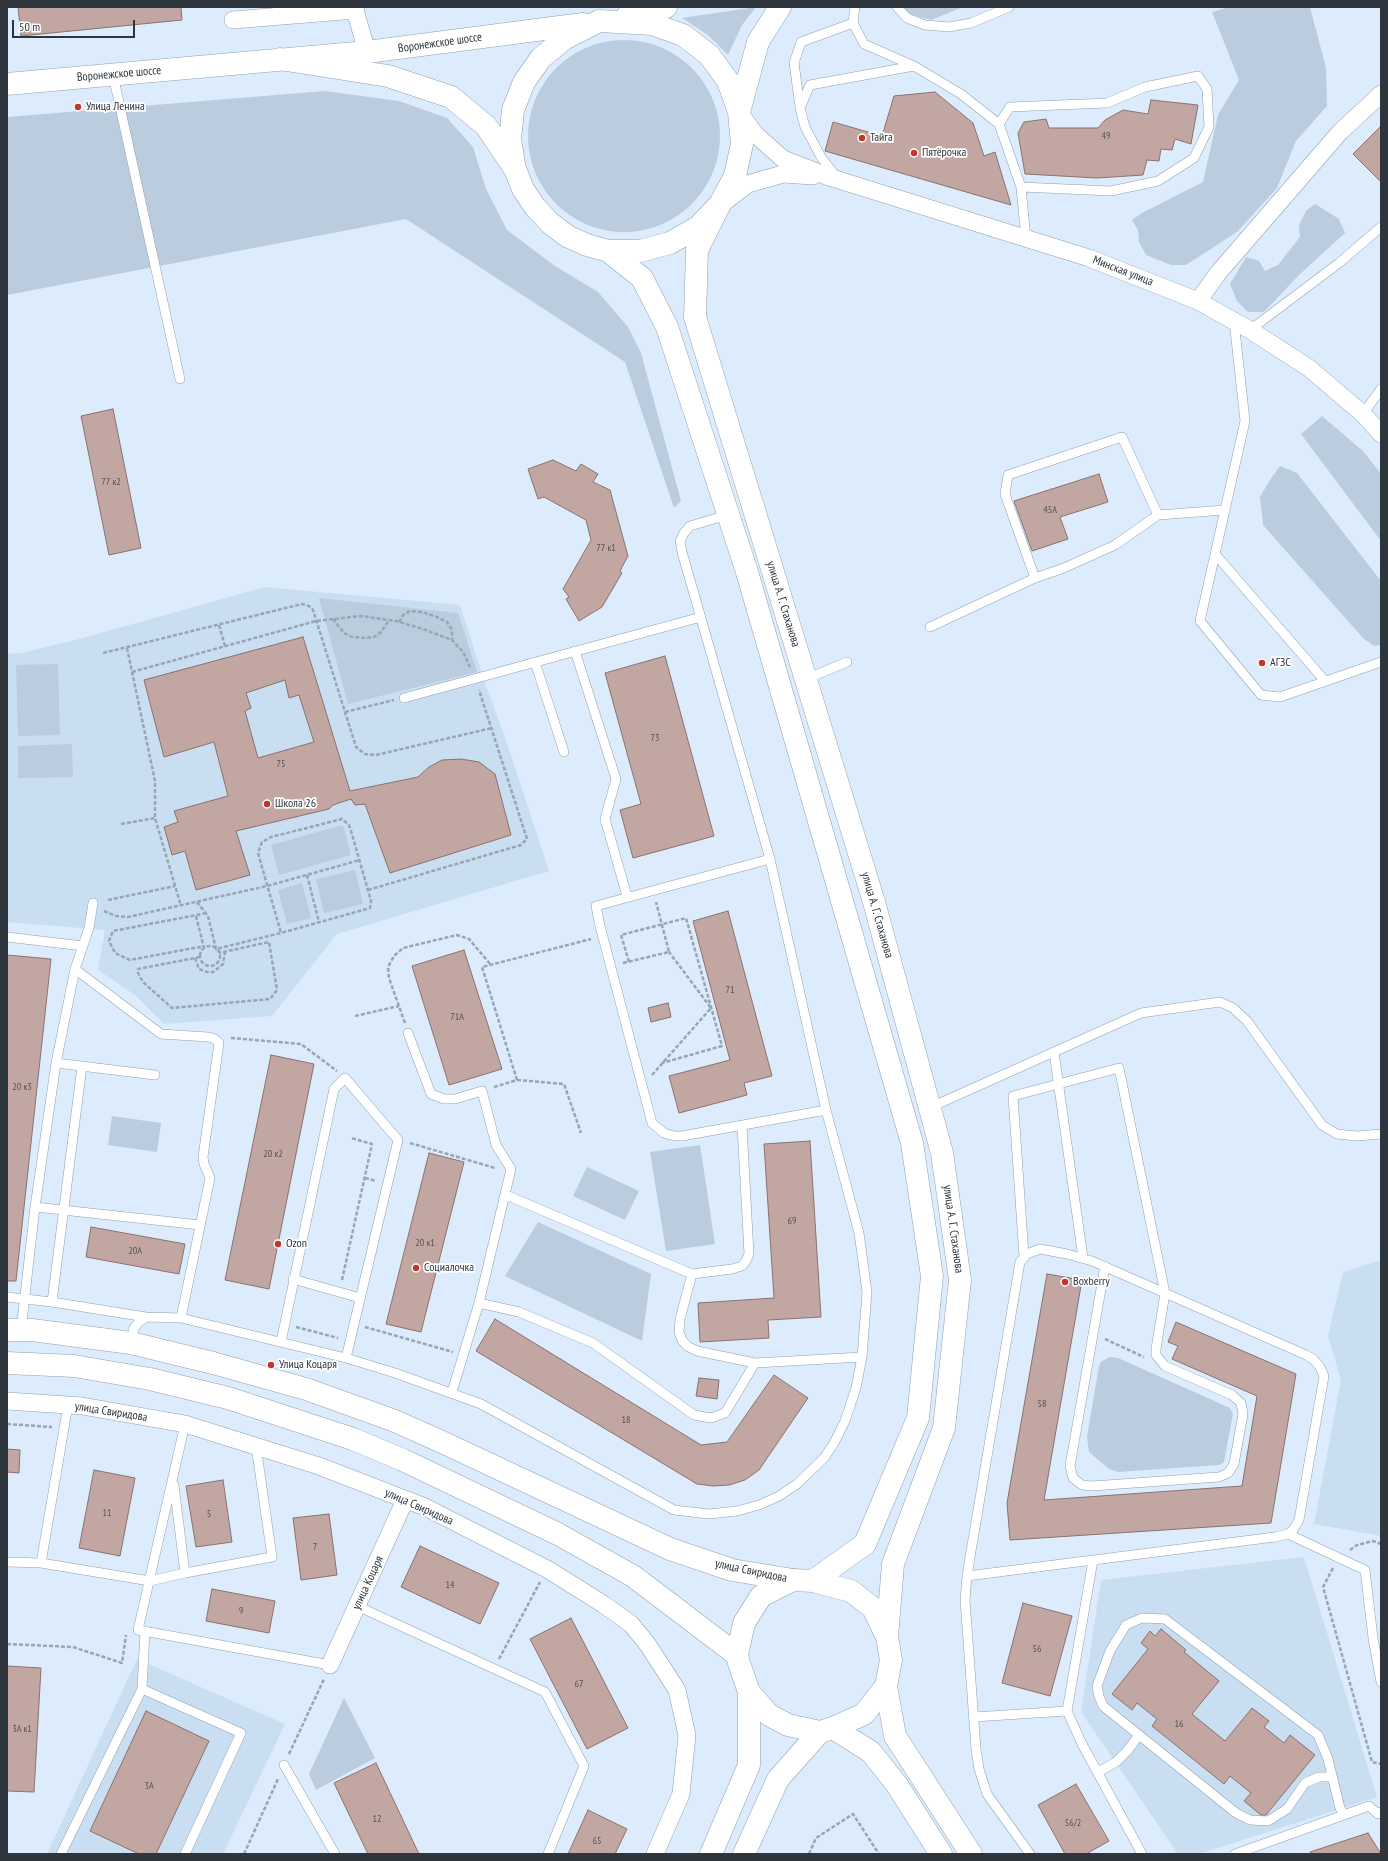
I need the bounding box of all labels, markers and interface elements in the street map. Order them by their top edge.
scale bar [14,12,137,38]
text: 50 m [19,19,40,34]
street label: Воронежское шоссе [397,30,483,56]
street label: Воронежское шоссе [76,63,162,85]
place label: Улица Ленина [86,100,145,114]
marker: Улица Ленина [73,102,83,112]
house number: 49 [1102,130,1110,142]
place label: Тайга [870,131,893,145]
marker: Тайга [857,133,867,143]
place label: Пятёрочка [922,146,966,160]
marker: Пятёрочка [909,148,919,158]
street label: Минская улица [1091,253,1155,289]
house number: 77 к2 [101,476,121,488]
house number: 45А [1043,504,1057,516]
house number: 77 к1 [596,542,616,554]
street label: улица А. Г. Стаханова [763,559,803,649]
place label: АГЗС [1270,656,1291,670]
marker: АГЗС [1257,658,1267,668]
house number: 73 [651,732,659,744]
house number: 75 [277,758,285,770]
place label: Школа 26 [275,797,316,811]
marker: Школа 26 [262,799,272,809]
street label: улица А. Г. Стаханова [858,870,896,960]
house number: 71 [726,984,734,996]
house number: 71А [450,1011,464,1023]
house number: 20 к3 [12,1081,32,1093]
house number: 20 к2 [263,1148,283,1160]
street label: улица А. Г. Стаханова [940,1184,966,1274]
house number: 69 [788,1215,796,1227]
place label: Ozon [286,1237,307,1251]
house number: 20 к1 [415,1237,435,1249]
marker: Ozon [273,1239,283,1249]
house number: 20А [128,1245,142,1257]
place label: Социалочка [424,1261,474,1275]
marker: Социалочка [411,1263,421,1273]
place label: Boxberry [1073,1275,1110,1289]
marker: Boxberry [1060,1277,1070,1287]
place label: Улица Коцаря [279,1358,337,1372]
marker: Улица Коцаря [266,1360,276,1370]
house number: 58 [1038,1398,1046,1410]
street label: улица Свиридова [74,1399,148,1425]
house number: 18 [622,1414,630,1426]
street label: улица Свиридова [383,1486,455,1528]
house number: 11 [103,1507,111,1519]
house number: 5 [207,1508,211,1520]
house number: 7 [313,1541,317,1553]
street label: улица Коцаря [349,1554,387,1612]
street label: улица Свиридова [714,1556,788,1586]
house number: 14 [446,1579,454,1591]
house number: 9 [239,1605,243,1617]
house number: 56 [1033,1643,1041,1655]
house number: 67 [575,1678,583,1690]
house number: 16 [1175,1718,1183,1730]
house number: 3А к1 [12,1723,32,1735]
house number: 3А [144,1780,154,1792]
house number: 12 [373,1813,381,1825]
house number: 56/2 [1065,1817,1081,1829]
house number: 65 [593,1835,601,1847]

